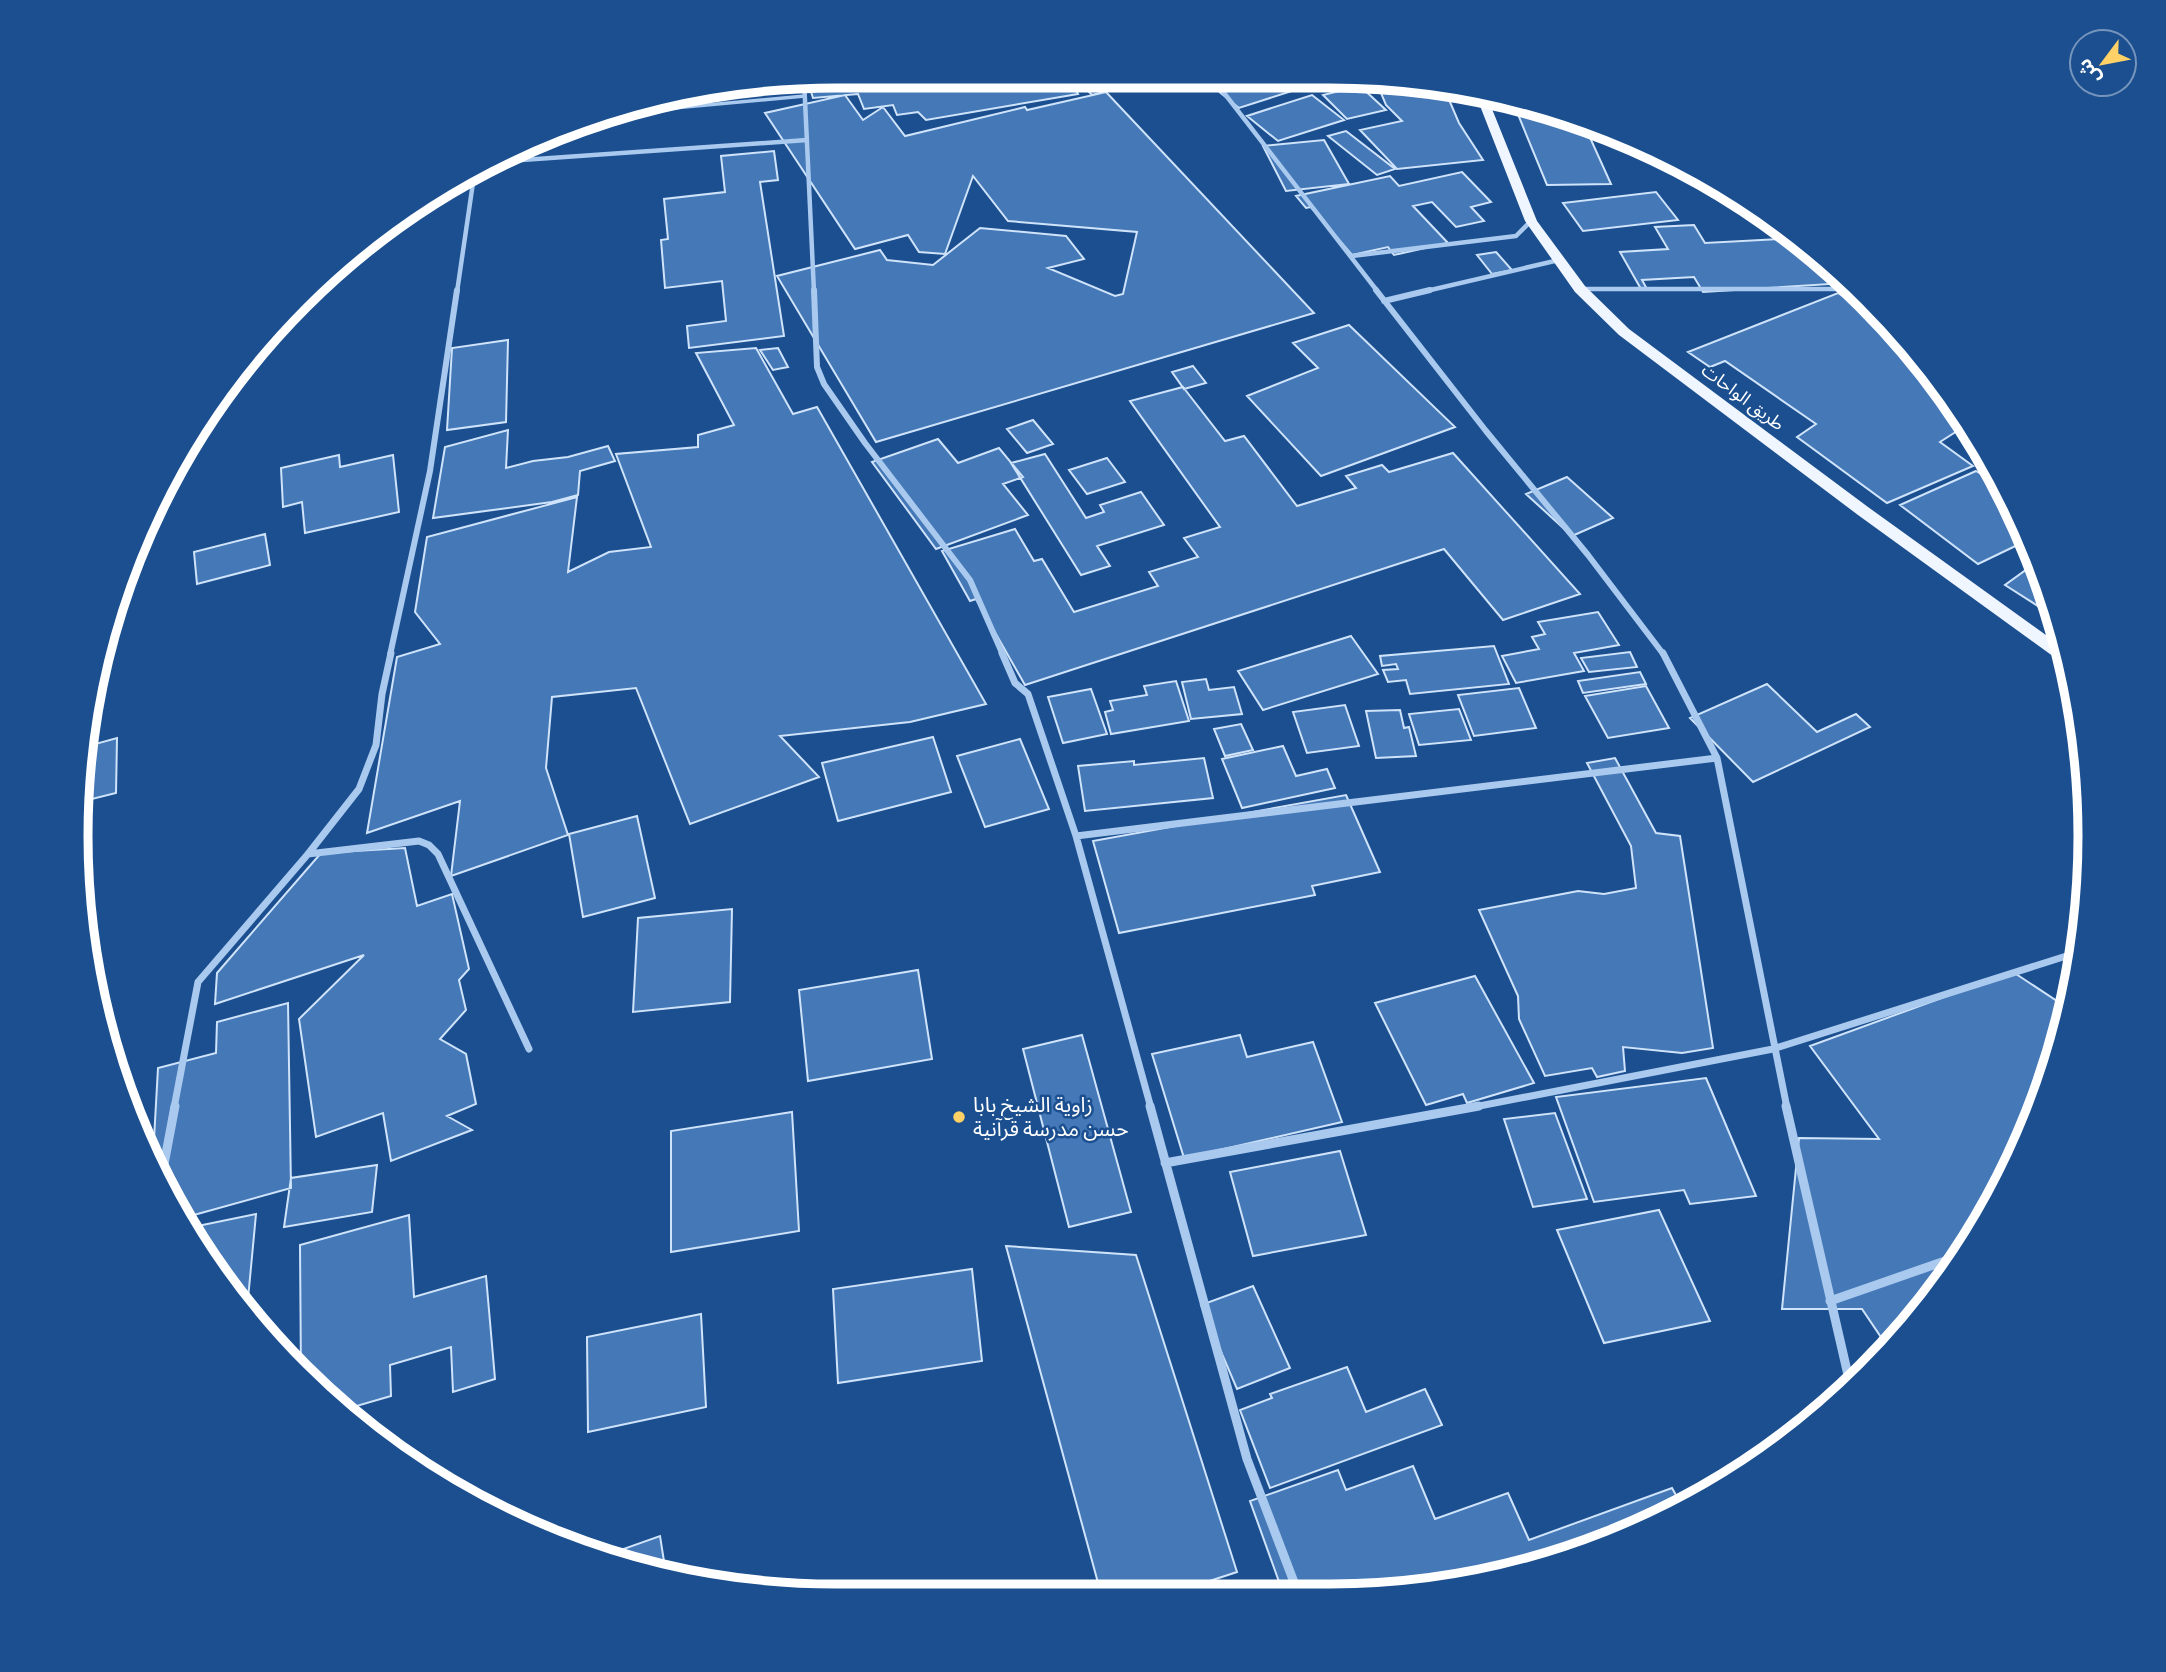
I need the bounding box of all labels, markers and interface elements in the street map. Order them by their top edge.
north arrow [2068,28,2138,98]
text: ش [2071,54,2107,90]
street label: طريق الواحات [1697,357,1790,435]
place label: زاوية الشيخ بابا حسن مدرسة قرآنية [973,1090,1129,1142]
marker: زاوية الشيخ بابا حسن مدرسة قرآنية [951,1109,967,1125]

